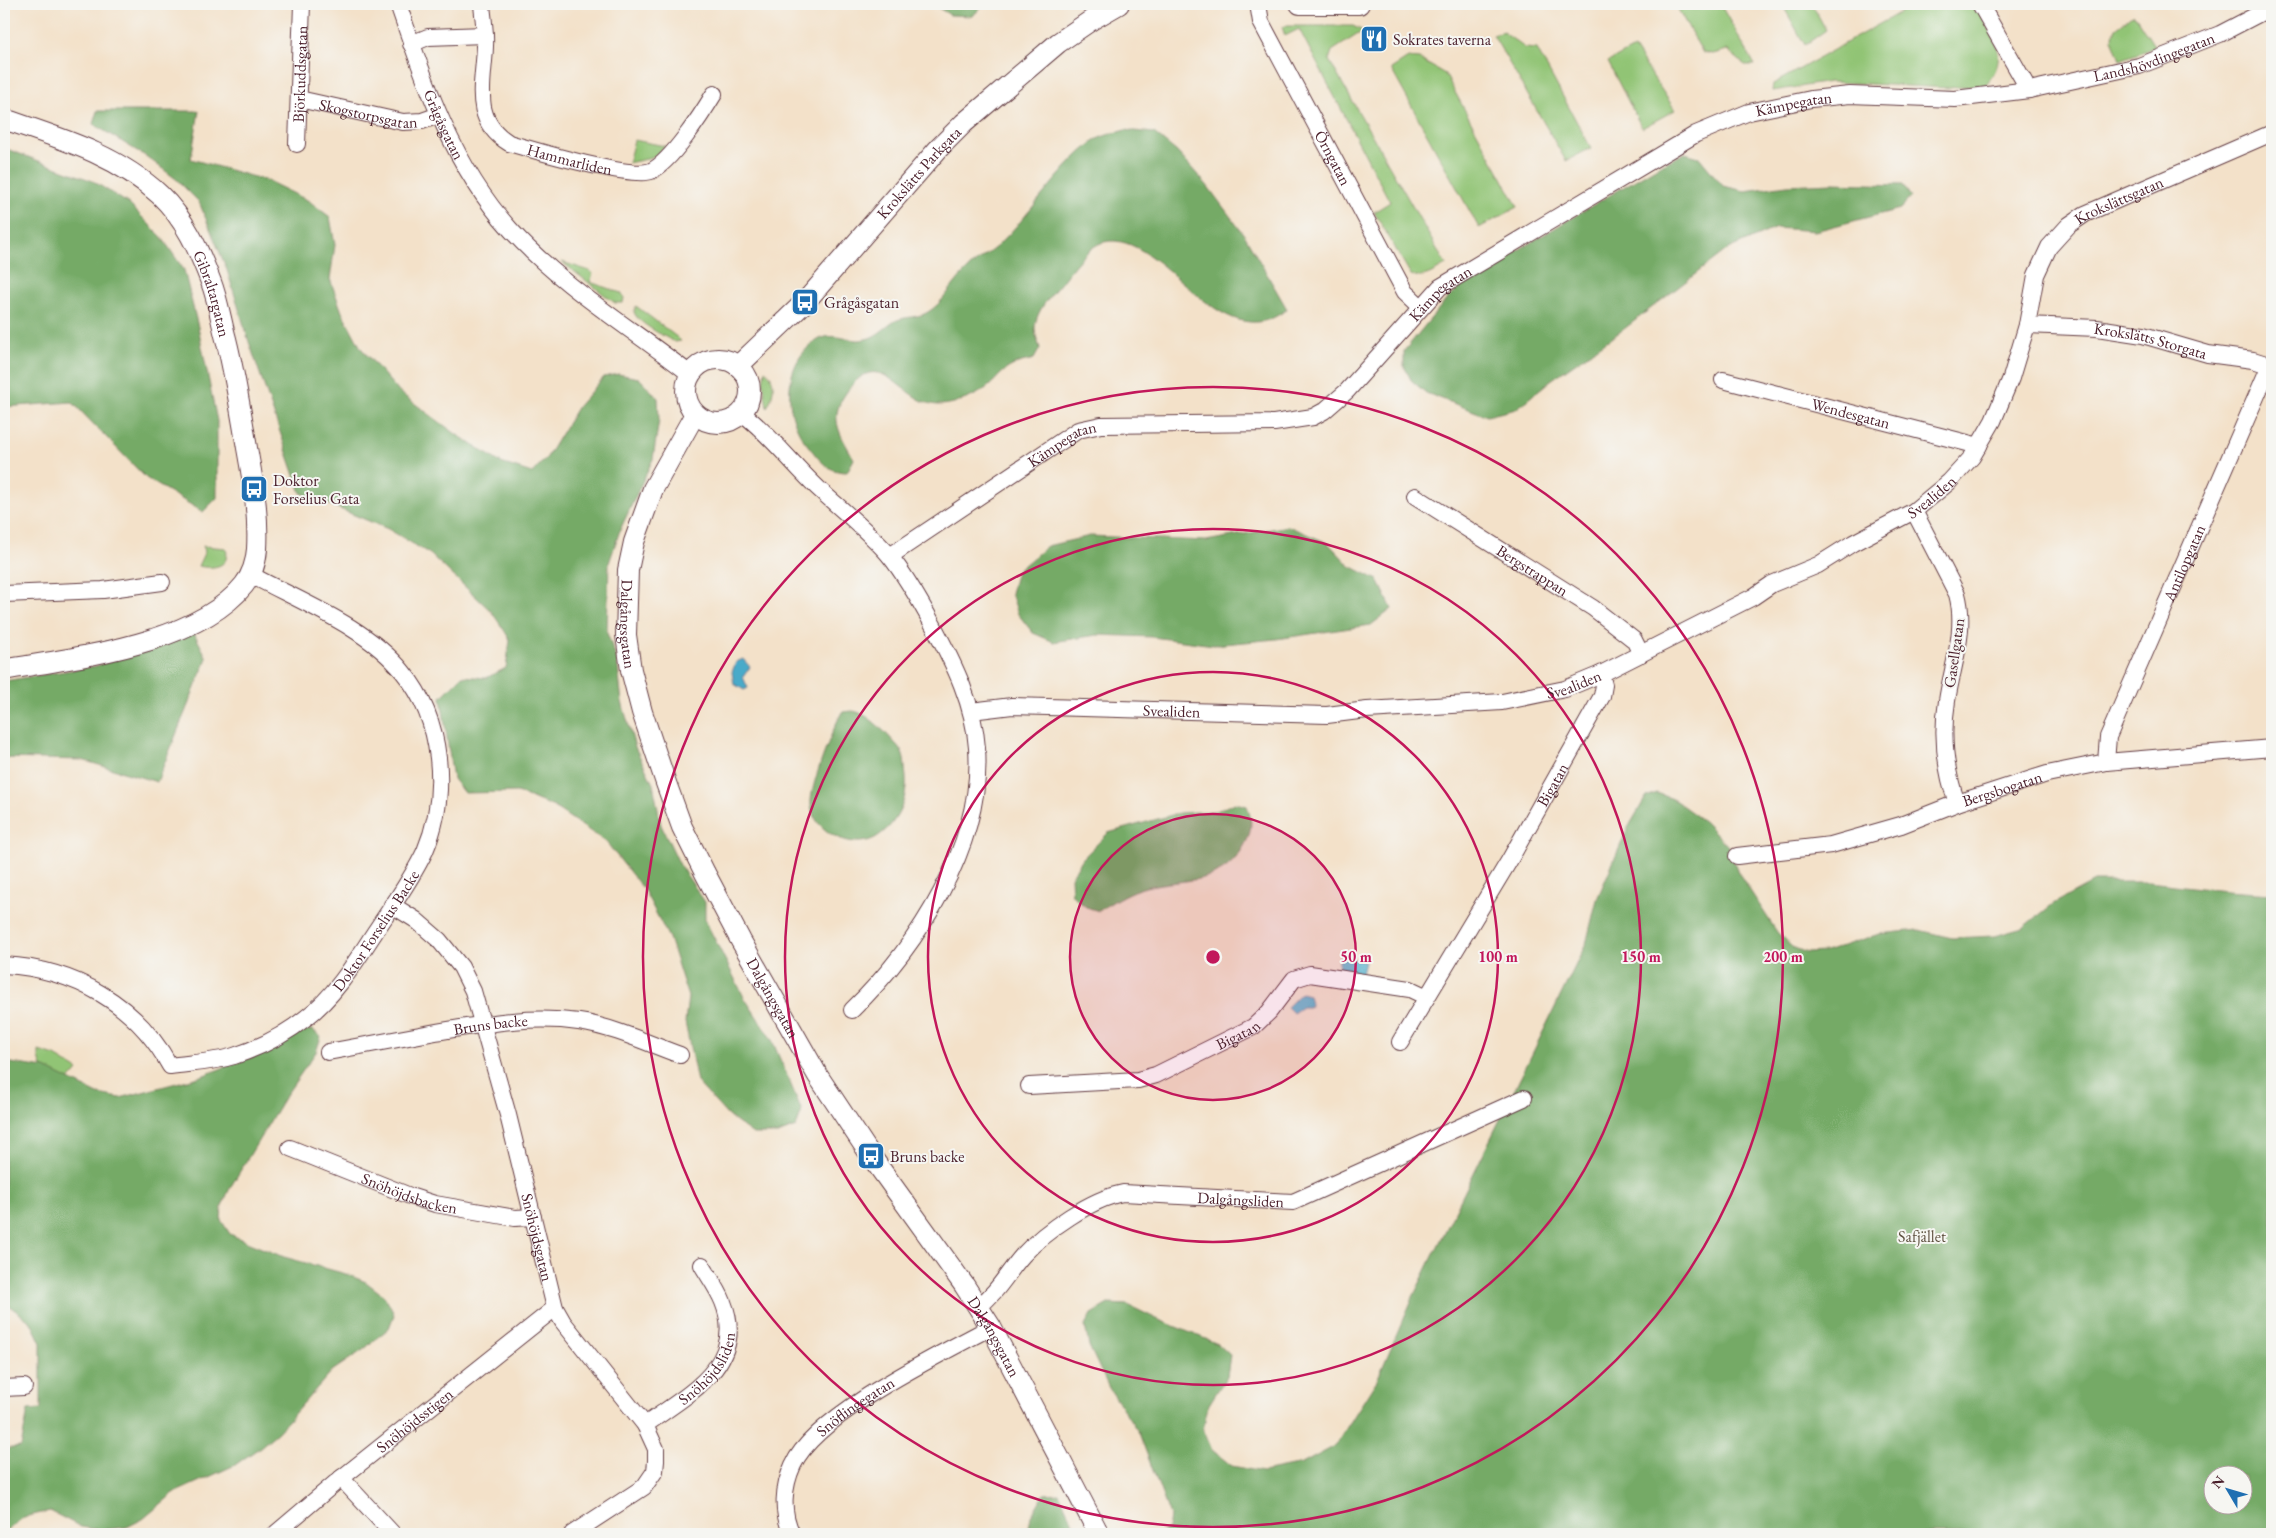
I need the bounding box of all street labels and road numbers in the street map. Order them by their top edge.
street label: Björkuddsgatan [287,25,312,123]
street label: Landshövdingegatan [2091,27,2218,86]
street label: Grågåsgatan [419,86,470,164]
street label: Kämpegatan [1753,86,1833,121]
street label: Skogstorpsgatan [317,93,419,133]
street label: Krokslätts Parkgata [872,121,966,223]
street label: Örngatan [1310,127,1357,189]
street label: Hammarliden [525,138,614,180]
street label: Krokslättsgatan [2070,171,2167,229]
street label: Gibraltargatan [189,247,236,339]
street label: Kämpegatan [1404,260,1476,326]
street label: Krokslätts Storgata [2092,317,2210,364]
street label: Wendesgatan [1809,393,1893,433]
street label: Kämpegatan [1023,416,1099,472]
street label: Svealiden [1903,470,1961,523]
street label: Antilopgatan [2157,521,2210,605]
street label: Bergstrappan [1493,540,1573,601]
street label: Dalgångsgatan [615,579,641,671]
street label: Gasellgatan [1939,616,1969,689]
street label: Svealiden [1544,664,1605,703]
street label: Svealiden [1143,699,1201,722]
street label: Bigatan [1531,759,1573,810]
street label: Bergsbogatan [1960,766,2045,811]
street label: Doktor Forselius Backe [327,866,423,996]
street label: Dalgångsgatan [742,954,805,1042]
street label: Bruns backe [452,1009,528,1039]
street label: Bigatan [1212,1015,1265,1054]
street label: Snöhöjdsbacken [359,1167,459,1218]
street label: Dalgångsliden [1197,1186,1285,1212]
street label: Snöhöjdsgatan [517,1191,559,1284]
street label: Dalgångsgatan [963,1292,1026,1381]
street label: Snöhöjdsliden [674,1331,739,1409]
street label: Snöflingegatan [811,1371,898,1441]
street label: Snöhöjdsstigen [372,1383,457,1457]

